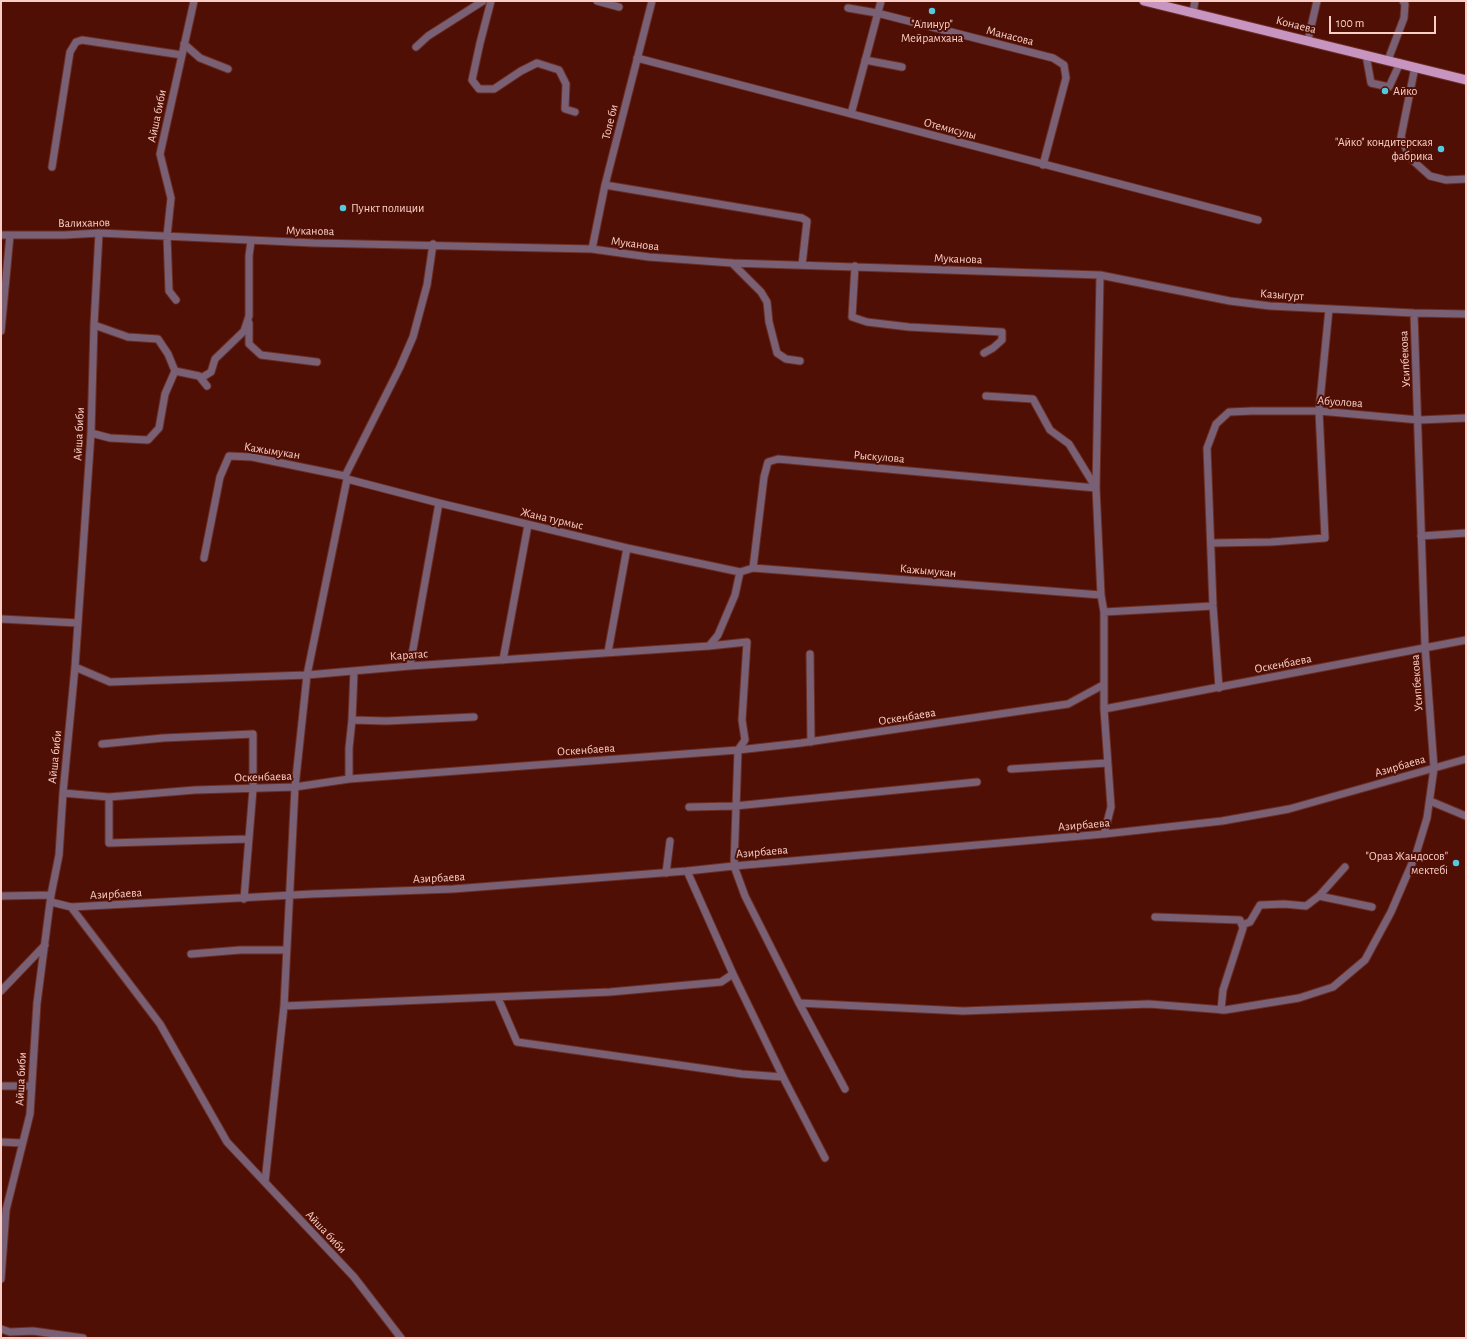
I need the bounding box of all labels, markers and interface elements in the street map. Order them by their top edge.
marker: "Алинур" Мейрамхана [927,6,937,16]
scale bar [1331,8,1438,34]
street label: Конаева [1274,13,1318,37]
place label: "Алинур" Мейрамхана [901,17,963,45]
text: 100 m [1336,17,1364,29]
street label: Манасова [985,23,1035,49]
place label: Айко [1393,84,1417,98]
marker: Айко [1380,86,1390,96]
street label: Айша биби [144,88,170,144]
street label: Толе би [599,103,621,141]
street label: Отемисулы [922,115,978,143]
place label: "Айко" кондитерская фабрика [1335,135,1433,163]
marker: "Айко" кондитерская фабрика [1436,144,1446,154]
place label: Пункт полиции [351,201,424,215]
marker: Пункт полиции [338,203,348,213]
street label: Валиханов [58,215,110,231]
street label: Муканова [286,223,334,239]
street label: Муканова [610,234,660,254]
street label: Муканова [934,251,982,267]
street label: Казыгурт [1260,286,1304,304]
street label: Усипбекова [1396,330,1414,388]
street label: Абуолова [1317,393,1363,411]
street label: Айша биби [70,407,88,461]
street label: Кажымукан [243,439,301,463]
street label: Рыскулова [853,448,905,466]
street label: Жана турмыс [519,505,585,533]
street label: Кажымукан [899,561,957,581]
street label: Каратас [389,646,429,664]
street label: Оскенбаева [1253,651,1313,677]
street label: Усипбекова [1408,654,1426,712]
street label: Оскенбаева [877,705,937,729]
street label: Айша биби [45,730,65,784]
street label: Оскенбаева [557,741,615,759]
street label: Азирбаева [1373,752,1427,780]
street label: Оскенбаева [234,769,292,785]
street label: Азирбаева [1057,816,1111,834]
street label: Азирбаева [735,843,789,861]
place label: "Ораз Жандосов" мектебі [1366,849,1448,877]
marker: "Ораз Жандосов" мектебі [1451,858,1461,868]
street label: Азирбаева [413,869,465,887]
street label: Азирбаева [90,885,142,903]
street label: Айша биби [12,1052,30,1106]
street label: Айша биби [303,1208,349,1256]

